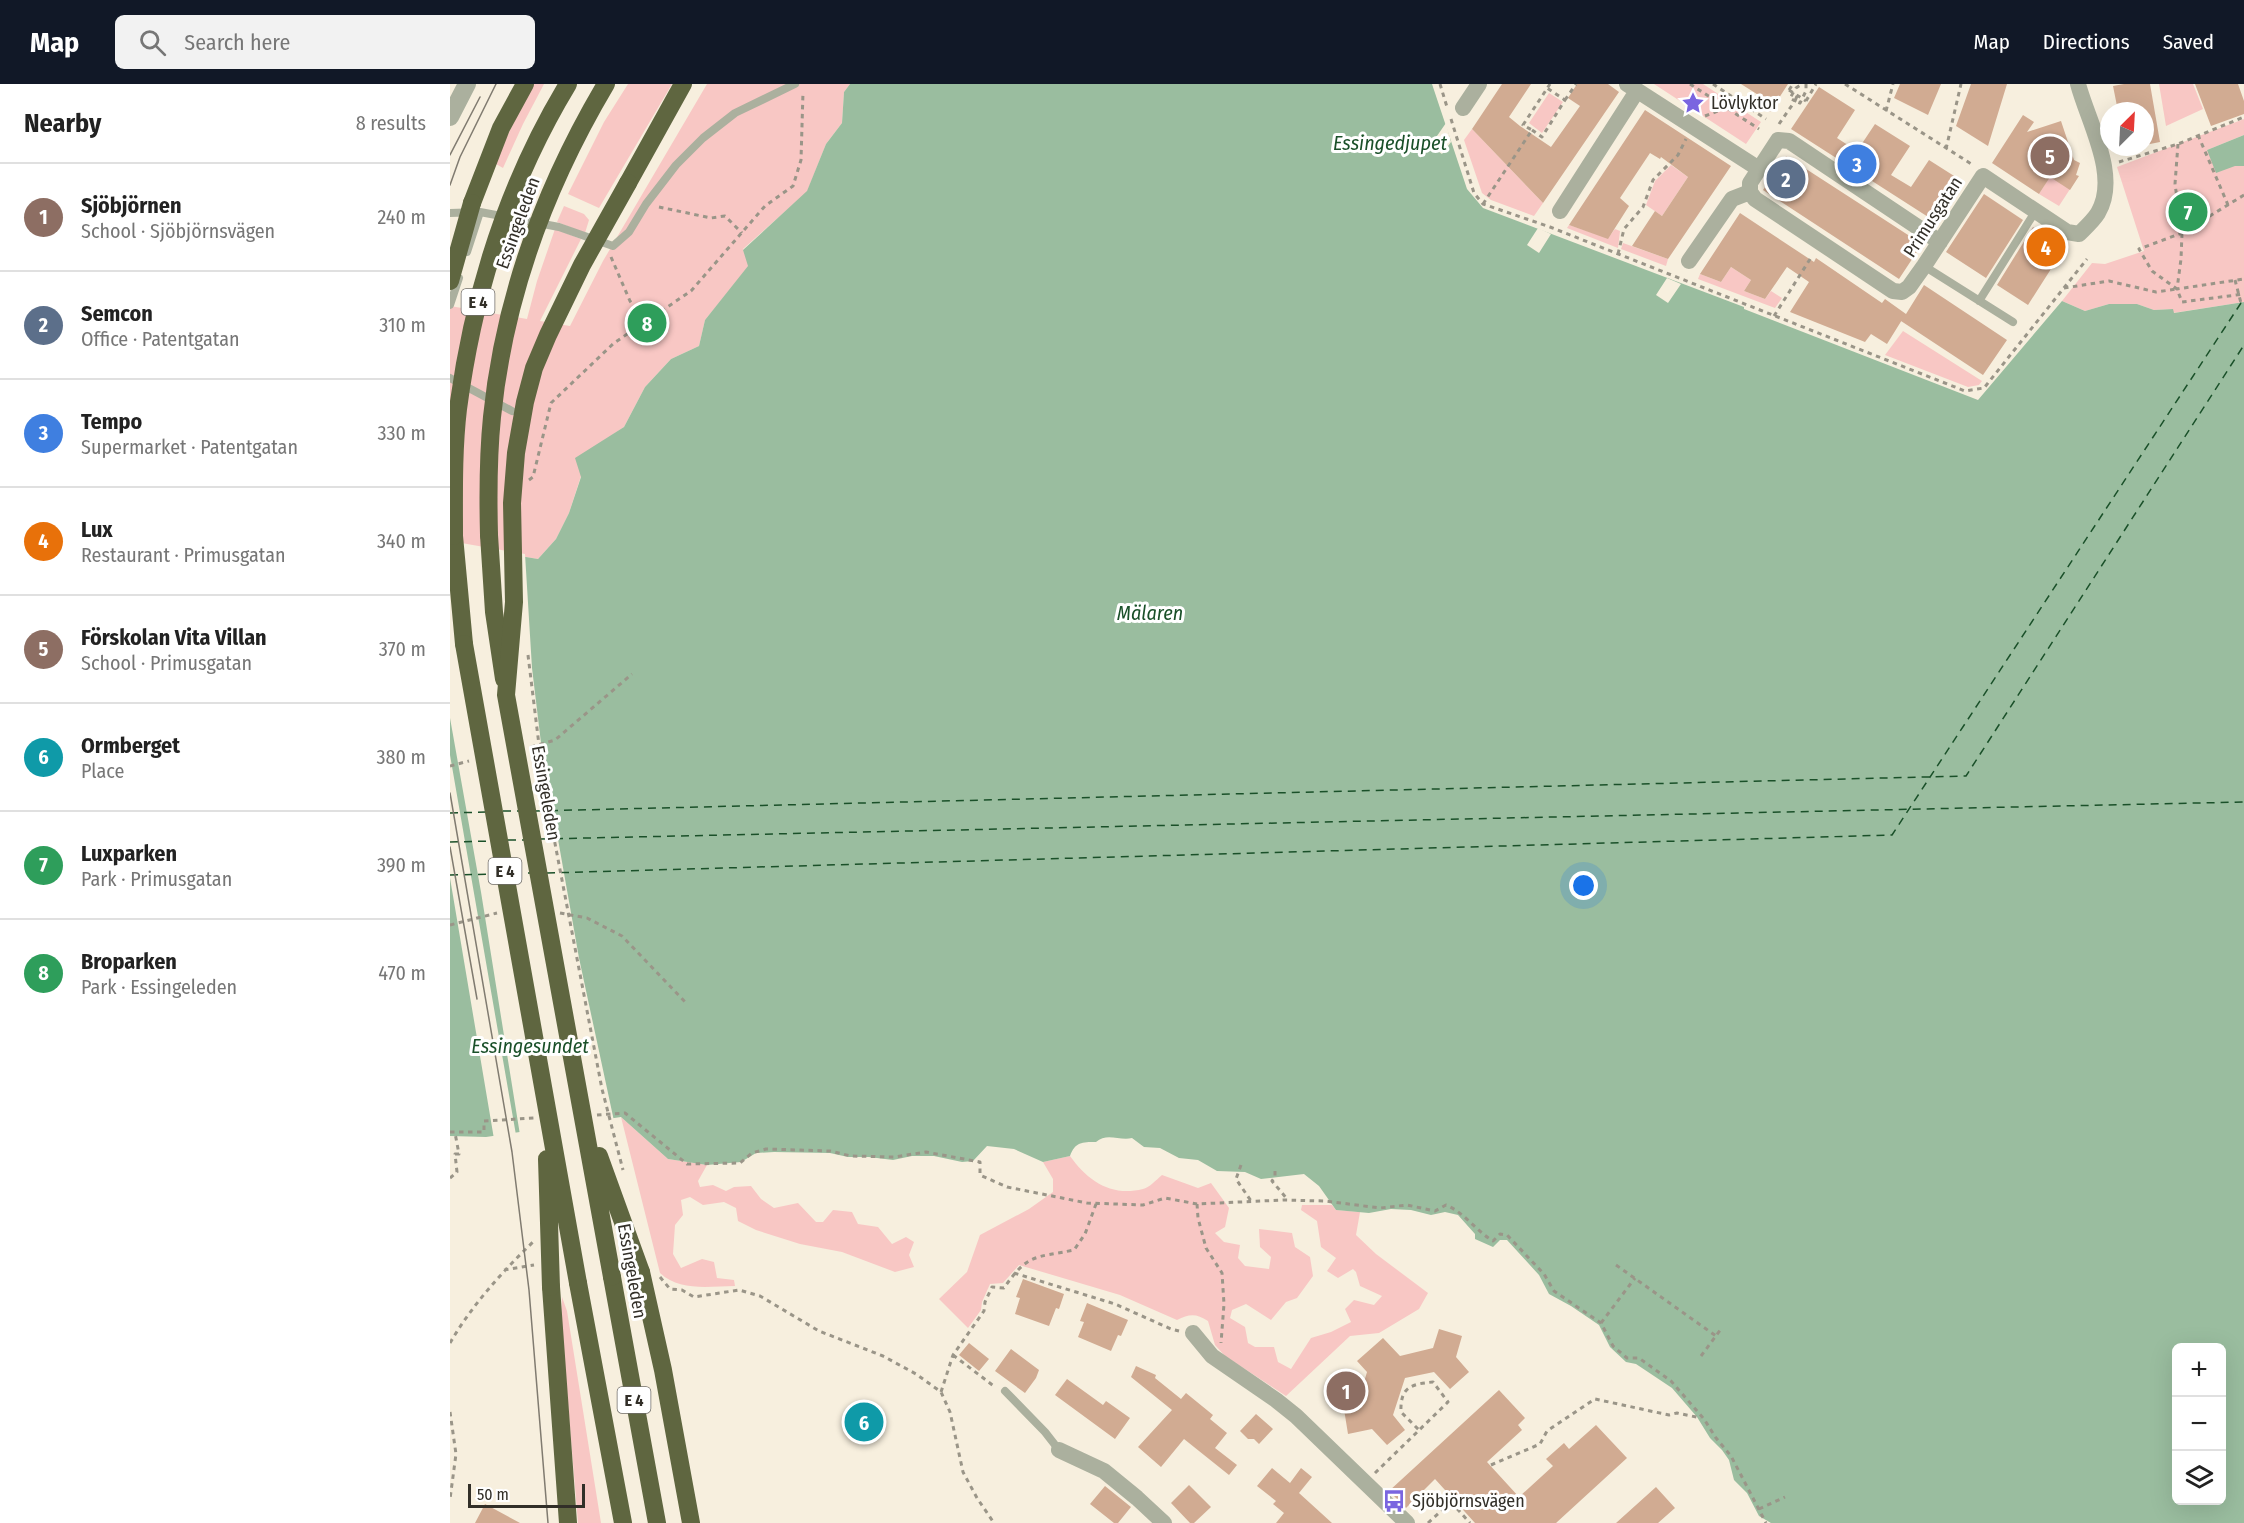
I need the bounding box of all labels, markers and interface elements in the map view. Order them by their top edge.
search box [115,15,535,69]
text: Map [30,26,79,59]
icon: search [136,26,169,59]
text: Search here [184,29,290,56]
text: Map [1973,29,2010,55]
text: Directions [2043,29,2130,55]
text: Saved [2163,29,2214,55]
place icon: Lövlyktor [1680,90,1706,116]
place label: Lövlyktor [1711,92,1779,114]
north arrow [2100,102,2154,156]
text: Nearby [24,108,101,139]
text: 8 results [356,111,426,135]
water label: Essingedjupet [1333,131,1447,155]
pin: 5 [2030,134,2070,178]
pin: 3 [1838,142,1876,187]
pin: 2 [1766,156,1806,202]
street label: Primusgatan [1899,173,1967,261]
street label: Essingeleden [491,174,545,272]
pin: 7 [2168,190,2208,234]
text: Sjöbjörnen [81,192,182,219]
text: 1 [39,205,48,229]
text: 240 m [377,205,426,229]
text: School · Sjöbjörnsvägen [81,219,275,243]
pin: 4 [2026,224,2066,270]
road number: E 4 [462,289,494,315]
text: Semcon [81,300,153,327]
pin: 8 [628,300,666,346]
text: 2 [39,313,48,337]
text: 310 m [379,313,426,337]
text: Office · Patentgatan [81,327,240,351]
text: Tempo [81,408,142,435]
text: 3 [39,421,48,445]
text: 330 m [377,421,426,445]
text: Supermarket · Patentgatan [81,435,298,459]
text: Lux [81,516,113,543]
text: 4 [38,529,49,553]
text: 340 m [377,529,426,553]
text: Restaurant · Primusgatan [81,543,286,567]
water label: Mälaren [1117,601,1183,625]
text: Förskolan Vita Villan [81,624,267,651]
text: 5 [39,637,48,661]
text: 370 m [379,637,426,661]
text: School · Primusgatan [81,651,252,675]
text: Ormberget [81,732,180,759]
street label: Essingeleden [527,744,565,842]
text: 6 [38,745,49,769]
text: 380 m [376,745,426,769]
text: Place [81,759,124,783]
text: Luxparken [81,840,177,867]
text: 7 [39,853,48,877]
text: 390 m [377,853,426,877]
road number: E 4 [488,858,522,884]
text: Park · Primusgatan [81,867,232,891]
your location [1569,871,1598,900]
text: Broparken [81,948,177,975]
text: 8 [38,961,49,985]
text: 470 m [378,961,426,985]
text: Park · Essingeleden [81,975,237,999]
water label: Essingesundet [471,1034,589,1058]
street label: Essingeleden [613,1222,651,1320]
map controls [2172,1343,2226,1505]
button: + [2172,1343,2226,1397]
pin: 1 [1326,1368,1366,1414]
road number: E 4 [618,1387,651,1413]
button: − [2172,1397,2226,1451]
pin: 6 [844,1400,884,1444]
button: layers [2172,1451,2226,1505]
scale bar [468,1481,585,1508]
text: 50 m [477,1485,509,1504]
bus stop icon: Sjöbjörnsvägen [1381,1488,1407,1514]
place label: Sjöbjörnsvägen [1412,1490,1525,1512]

